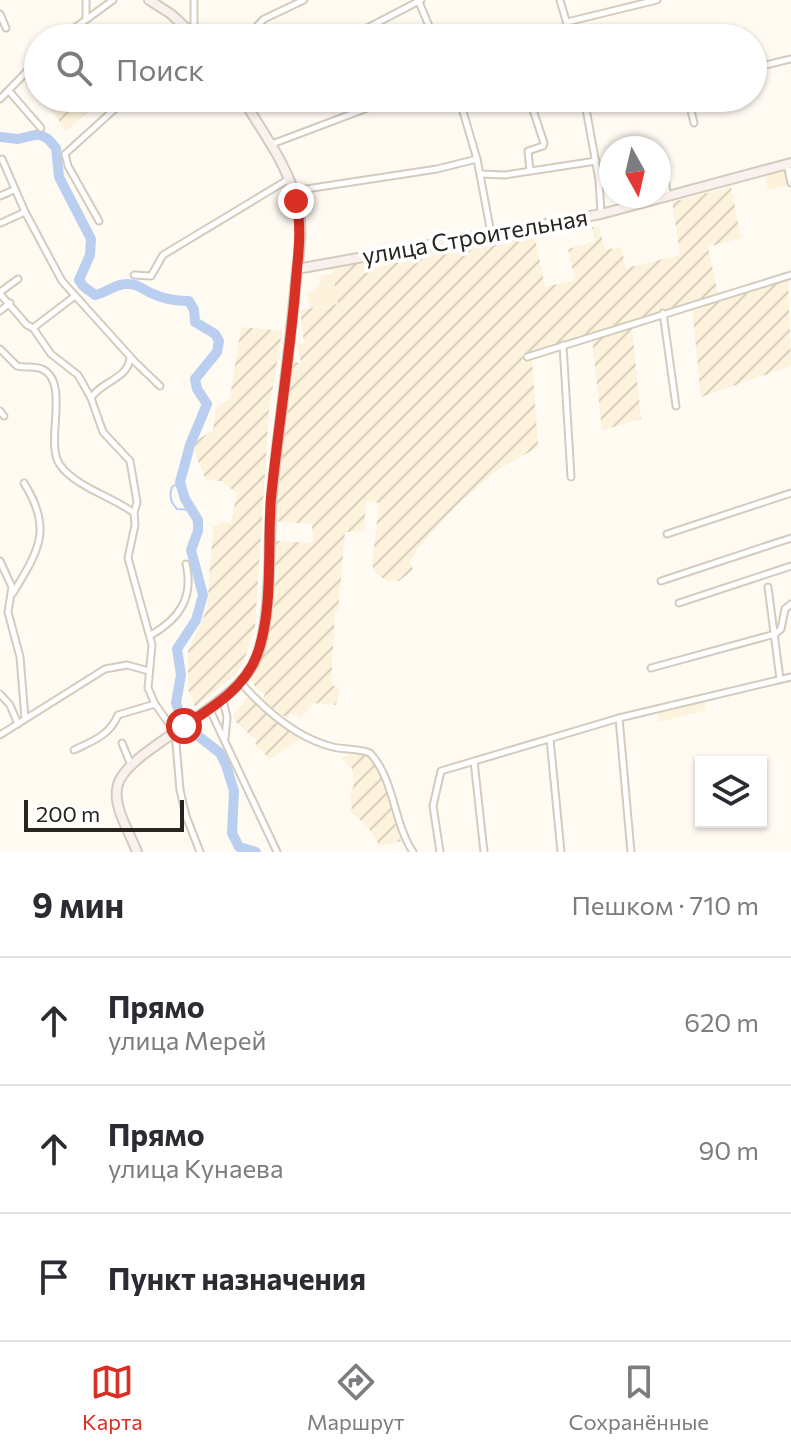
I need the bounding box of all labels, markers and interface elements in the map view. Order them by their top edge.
search box [24,24,767,112]
icon: search [52,46,96,90]
text: Поиск [116,50,204,87]
north arrow [599,136,671,208]
route end [278,183,314,219]
street label: улица Строительная [360,201,590,270]
route start [166,708,202,744]
map controls [695,756,767,828]
button: layers [695,756,767,828]
scale bar [24,796,184,832]
text: 200 m [36,800,100,827]
text: 9 мин [32,883,124,925]
text: Пешком · 710 m [571,889,759,920]
text: Прямо [108,987,205,1024]
icon: ahead [32,999,76,1043]
text: 620 m [684,1006,759,1037]
text: улица Мерей [108,1024,266,1055]
text: Прямо [108,1115,205,1152]
icon: ahead [32,1127,76,1171]
text: 90 m [699,1134,759,1165]
text: улица Кунаева [108,1152,283,1183]
icon: arrive [32,1255,76,1299]
text: Пункт назначения [108,1259,366,1296]
tab: Карта [82,1360,143,1435]
tab: Маршрут [307,1360,404,1435]
tab: Сохранённые [569,1360,709,1435]

